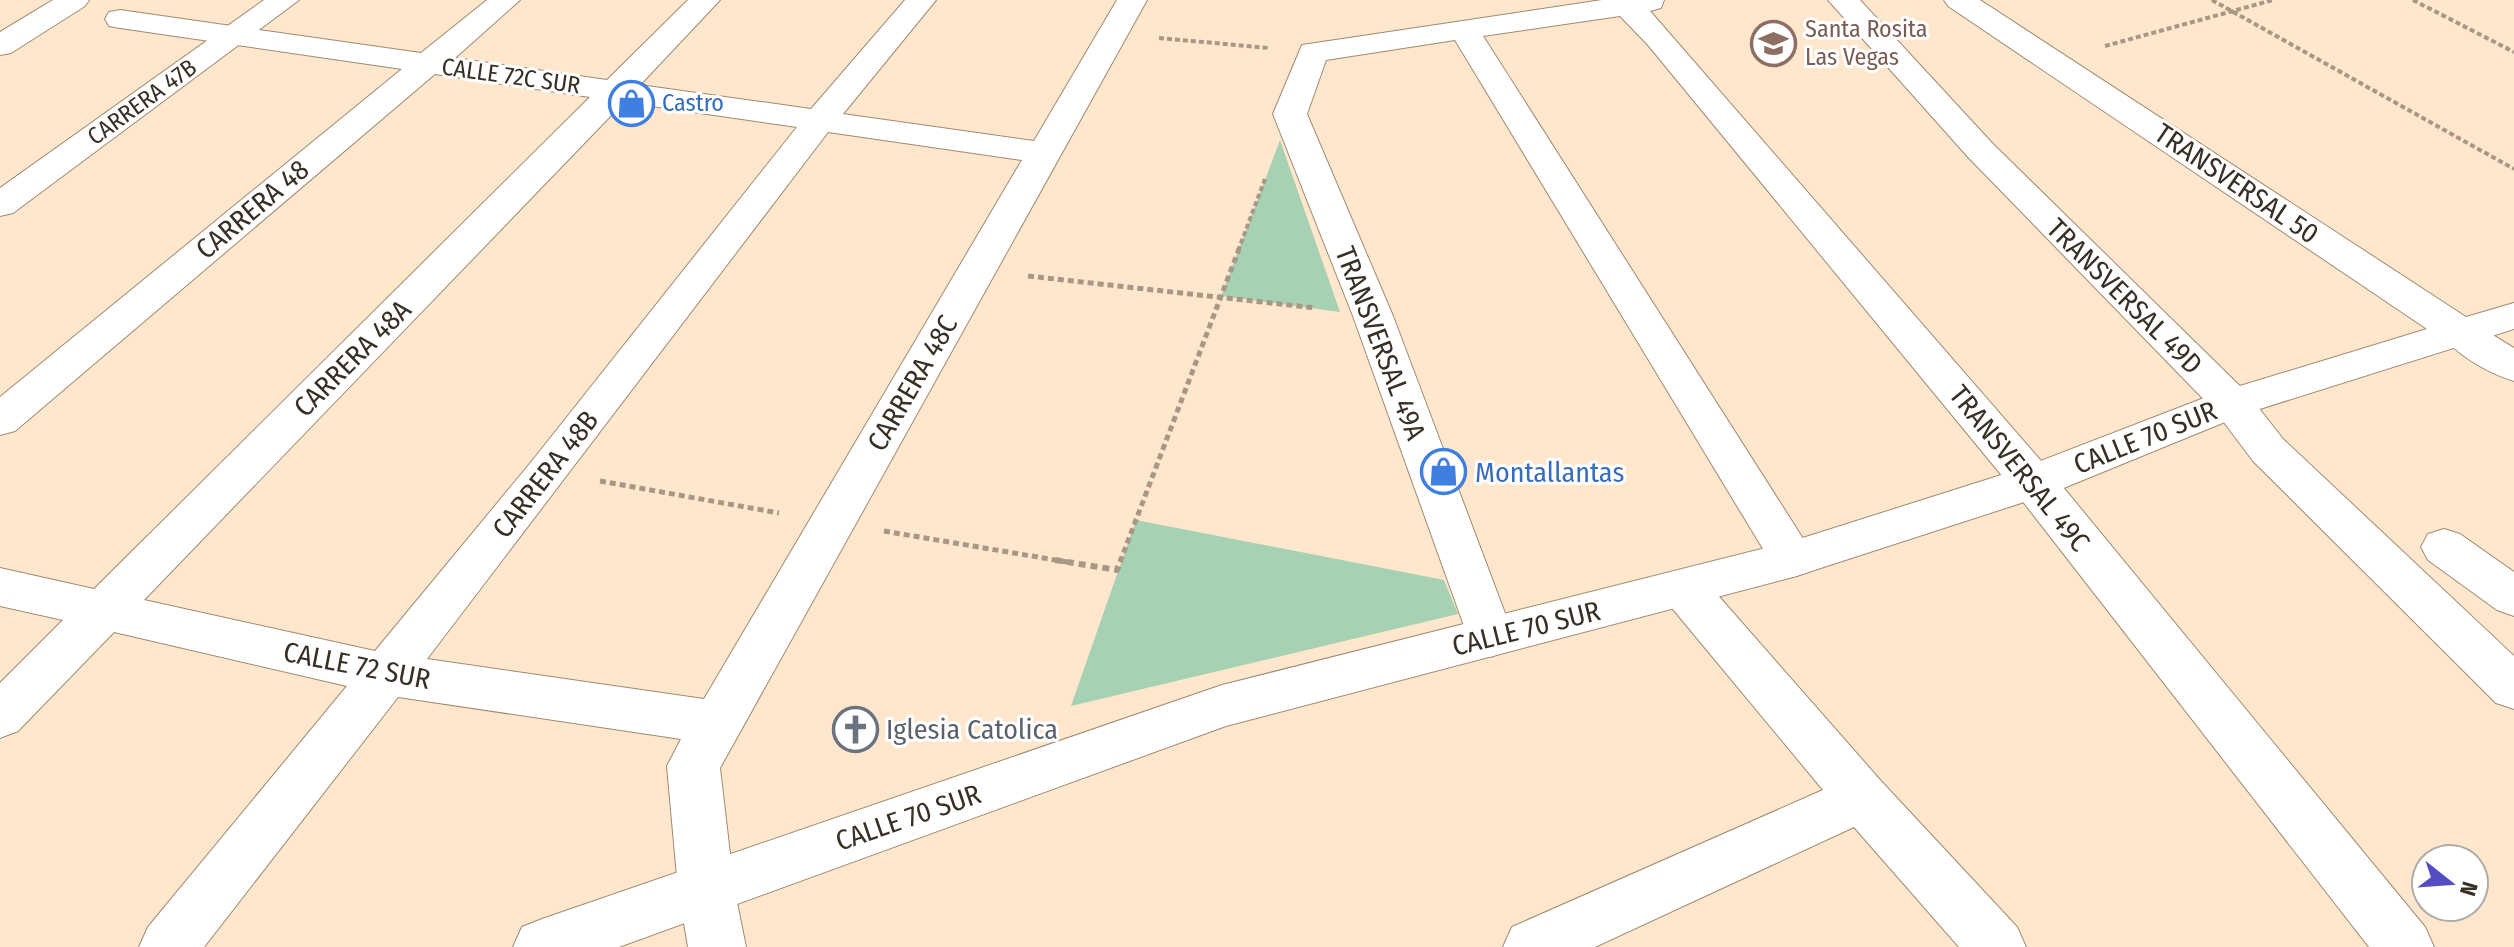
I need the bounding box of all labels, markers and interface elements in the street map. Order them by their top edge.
place label: Santa Rosita Las Vegas [1805,15,1927,71]
school or university icon: Santa Rosita Las Vegas [1750,19,1798,67]
street label: CALLE 72C SUR [440,52,582,100]
street label: CARRERA 47B [82,53,202,151]
shop icon: Castro [607,79,655,127]
place label: Castro [662,89,724,117]
street label: TRANSVERSAL 50 [2148,116,2325,250]
street label: CARRERA 48 [189,153,315,266]
street label: TRANSVERSAL 49D [2040,212,2209,381]
street label: TRANSVERSAL 49A [1329,242,1433,445]
street label: CARRERA 48A [287,293,418,424]
street label: CARRERA 48C [860,310,964,457]
street label: TRANSVERSAL 49C [1943,379,2097,558]
street label: CALLE 70 SUR [2069,394,2222,481]
street label: CARRERA 48B [486,404,605,544]
shop icon: Montallantas [1420,448,1468,496]
place label: Montallantas [1475,456,1624,489]
street label: CALLE 70 SUR [1449,594,1604,663]
street label: CALLE 72 SUR [281,635,433,696]
church icon: Iglesia Catolica [831,705,879,753]
place label: Iglesia Catolica [886,713,1058,746]
street label: CALLE 70 SUR [831,777,985,858]
north arrow [2410,843,2490,923]
text: N [2454,878,2483,899]

